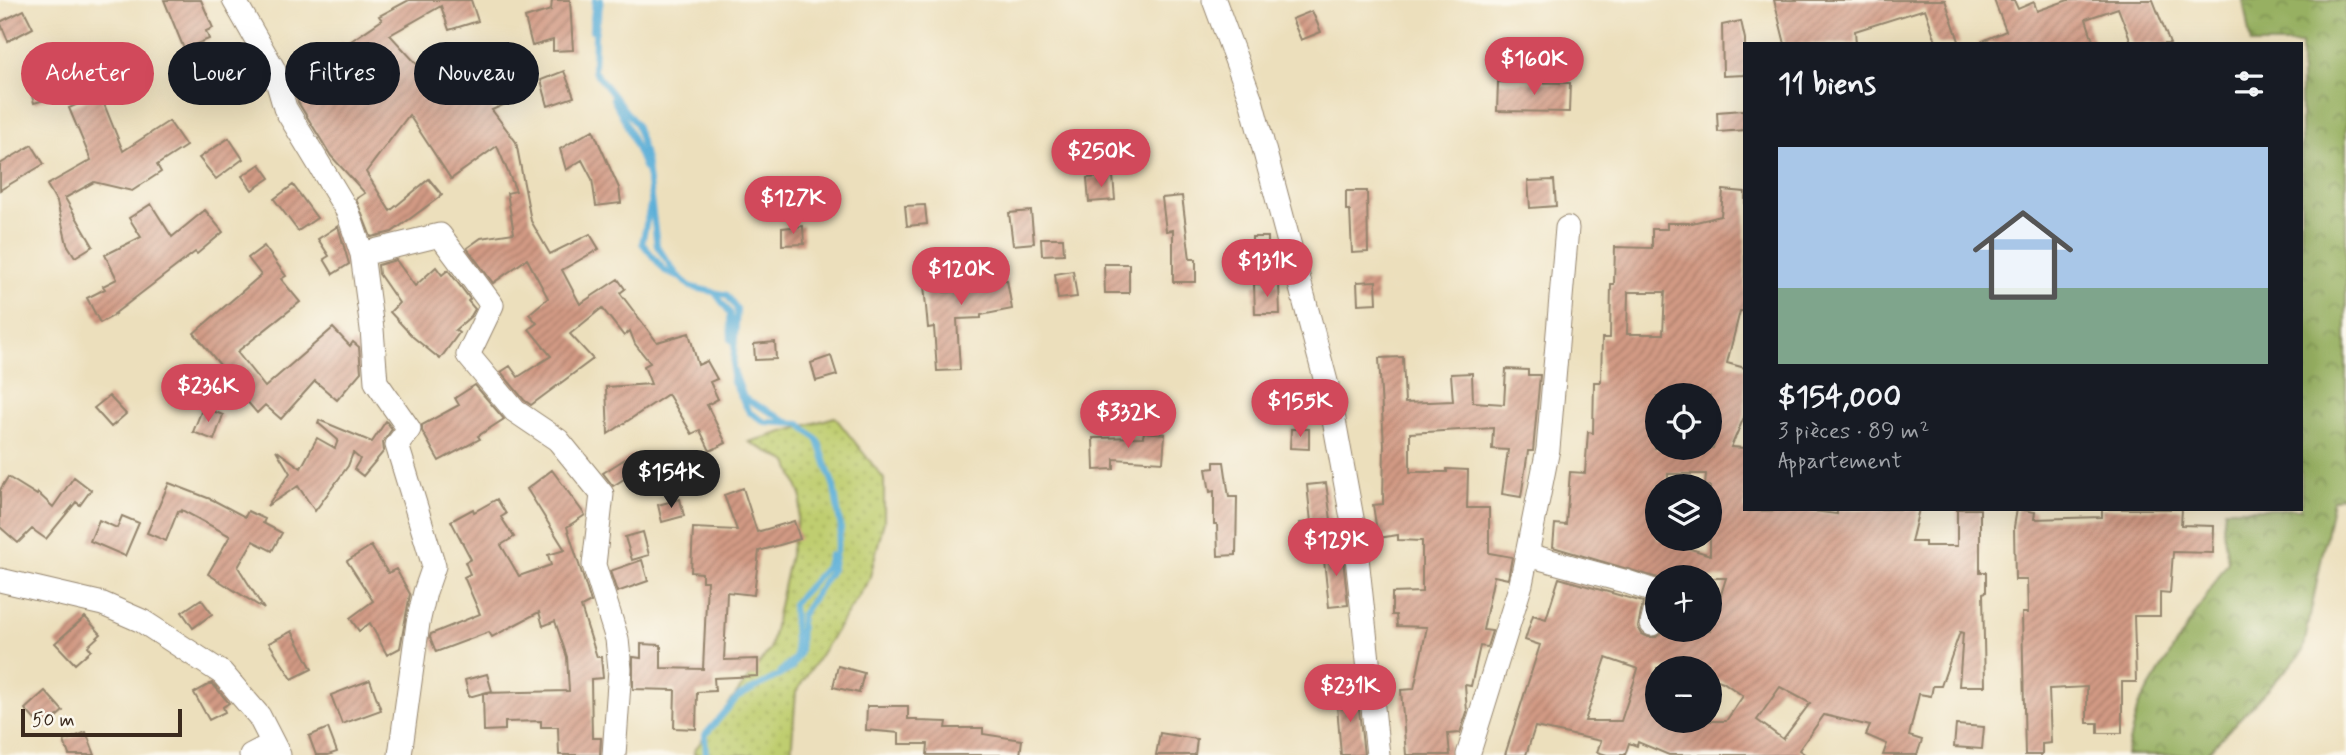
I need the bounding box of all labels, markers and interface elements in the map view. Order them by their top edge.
pin: $160K [1485,38,1583,97]
chip: Acheter [21,42,154,105]
chip: Louer [168,42,271,105]
chip: Filtres [285,42,400,105]
chip: Nouveau [414,42,539,105]
text: $160K [1501,45,1567,75]
text: 11 biens [1778,65,1876,104]
icon: filters [2230,65,2268,103]
pin: $250K [1052,130,1150,189]
text: $250K [1067,137,1135,167]
pin: $127K [744,176,842,236]
text: $127K [760,184,826,214]
icon: home [1960,192,2086,318]
pin: $131K [1218,240,1316,299]
pin: $120K [912,247,1010,307]
text: $131K [1238,247,1296,277]
text: $120K [928,255,994,285]
pin: $236K [159,364,257,424]
text: $236K [177,372,239,402]
text: $154,000 [1778,378,1901,417]
pin: $155K [1251,380,1349,439]
map controls [1645,383,1722,733]
button: locate [1645,383,1722,460]
text: $155K [1267,387,1333,417]
pin: $332K [1079,391,1177,450]
text: $332K [1096,398,1160,428]
text: 3 pièces · 89 m² [1778,417,1929,447]
text: Appartement [1778,447,1902,477]
pin: $154K [622,450,720,510]
text: $154K [638,458,704,488]
button: layers [1645,474,1722,551]
pin: $129K [1287,518,1385,578]
text: $129K [1304,526,1368,556]
button: + [1645,565,1722,642]
button: − [1645,656,1722,733]
pin: $231K [1301,664,1399,724]
text: $231K [1320,672,1380,702]
scale bar [21,706,182,738]
text: 50 m [32,708,75,733]

